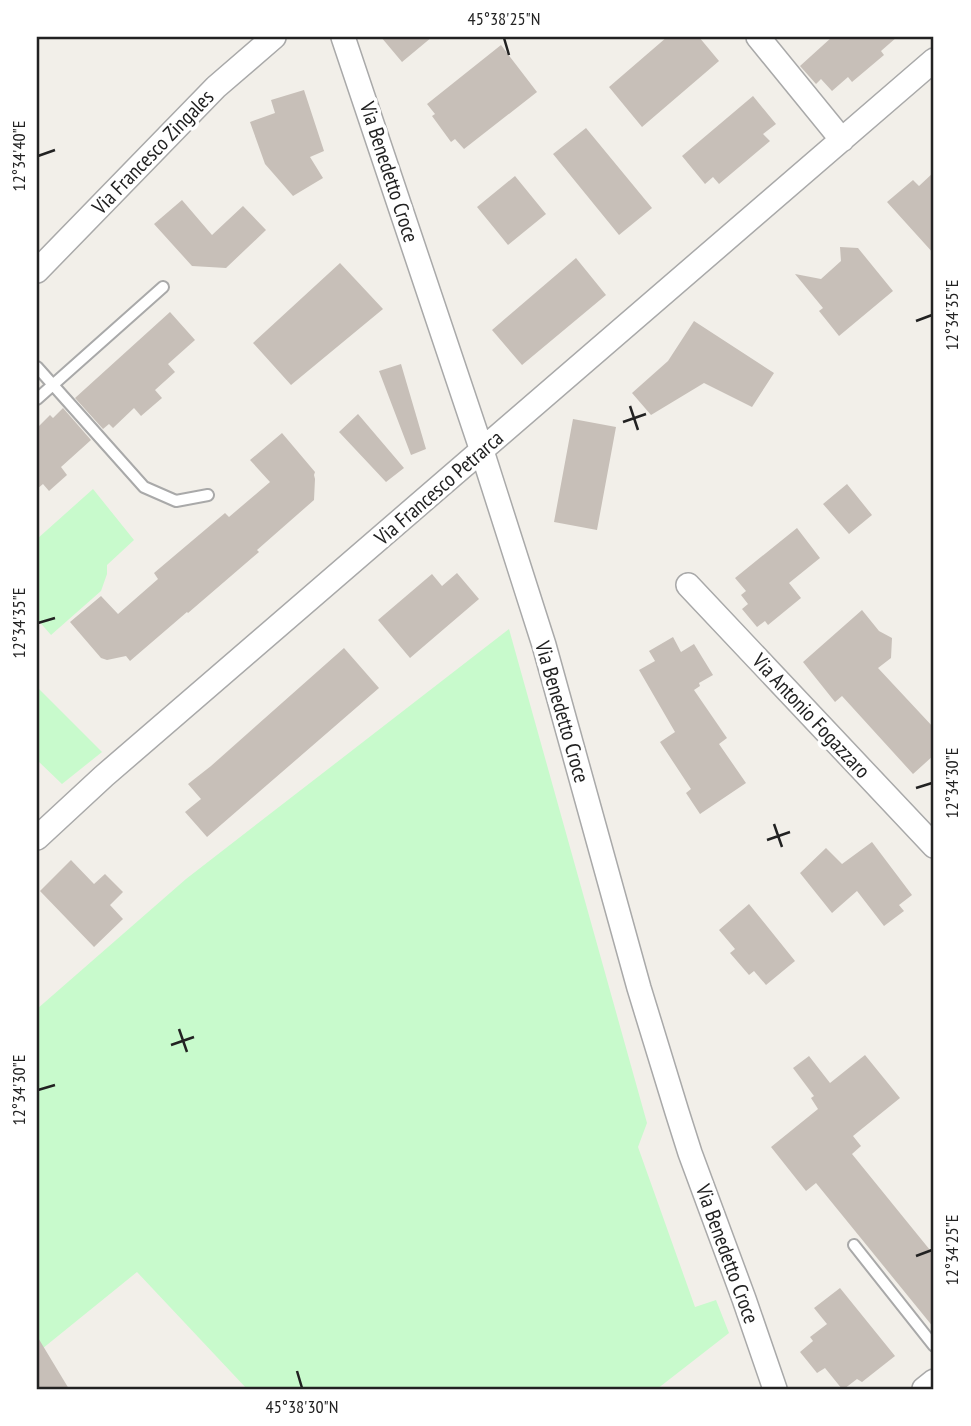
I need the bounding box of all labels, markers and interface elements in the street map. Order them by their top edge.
text: 45°38'25"N [468,7,540,30]
street label: Via Francesco Zingales [85,83,219,221]
street label: Via Benedetto Croce [354,97,425,246]
text: 12°34'40"E [7,121,30,191]
text: 12°34'35"E [940,280,963,350]
street label: Via Francesco Petrarca [368,424,509,552]
text: 12°34'35"E [7,588,30,658]
street label: Via Benedetto Croce [529,637,596,786]
street label: Via Antonio Fogazzaro [746,647,876,784]
text: 12°34'30"E [940,748,963,818]
text: 12°34'30"E [7,1055,30,1125]
street label: Via Benedetto Croce [689,1180,765,1327]
text: 12°34'25"E [940,1215,963,1285]
text: 45°38'30"N [266,1395,338,1418]

